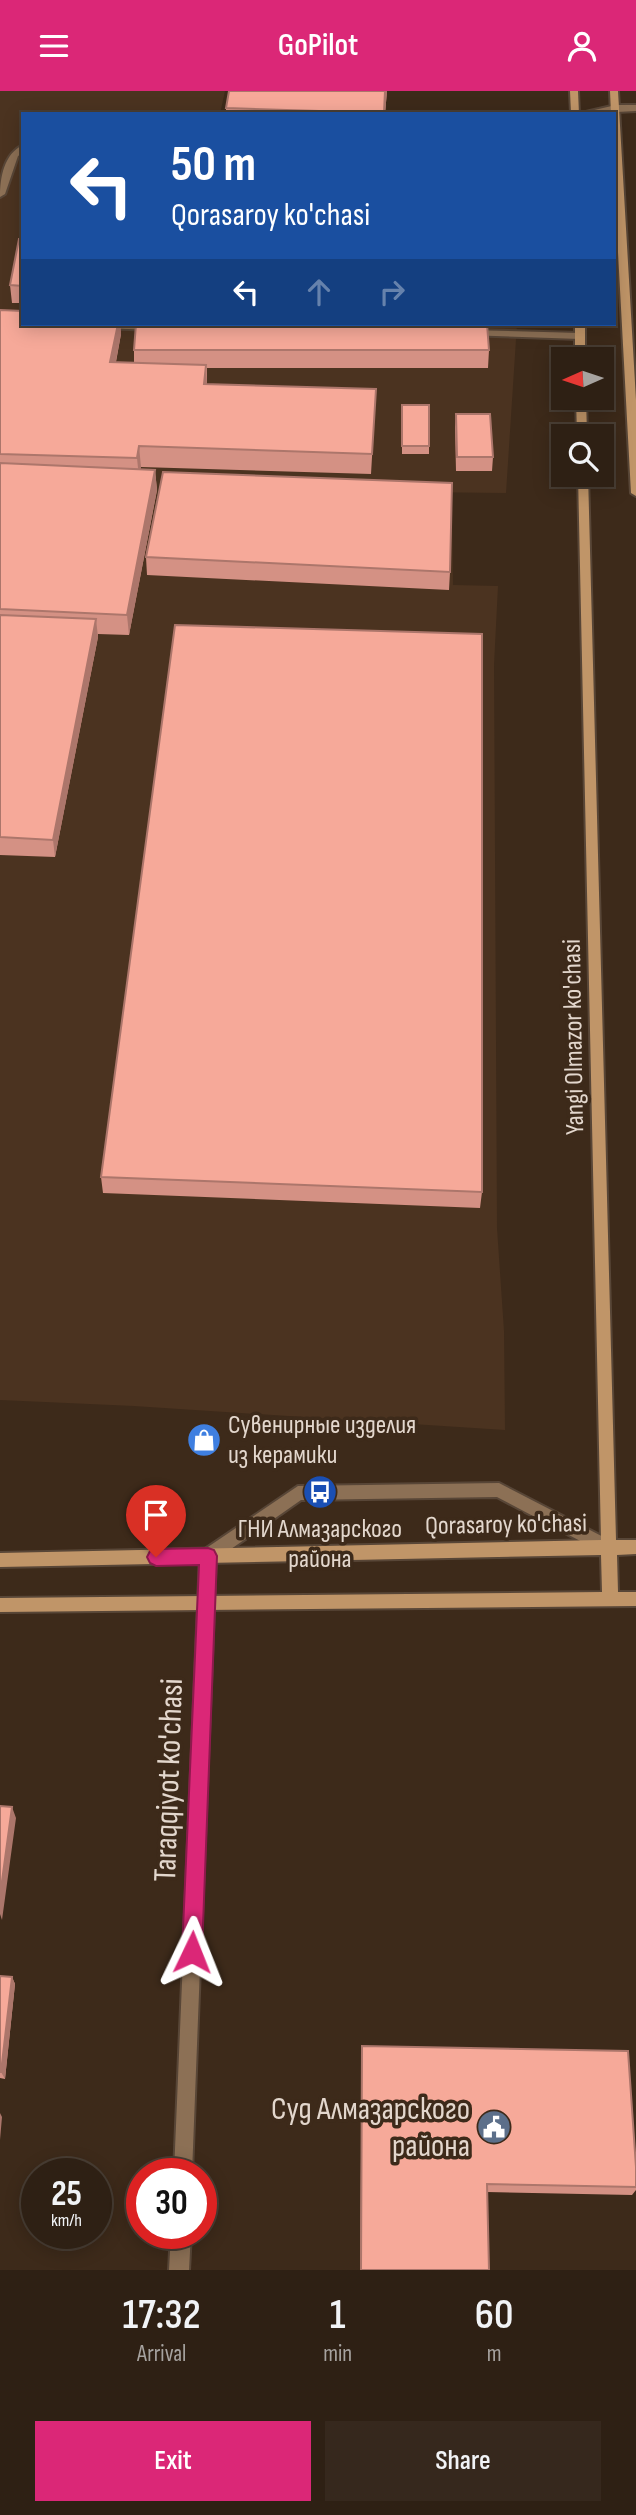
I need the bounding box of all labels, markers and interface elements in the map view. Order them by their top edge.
text: GoPilot [278,26,358,65]
icon: menu [35,27,73,65]
icon: person [563,27,601,65]
text: 50 m [171,136,256,195]
icon: left [56,140,147,231]
text: Qorasaroy ko'chasi [171,196,370,235]
icon: left [227,273,265,311]
icon: ahead [300,273,338,311]
icon: right [373,273,411,311]
north arrow [551,347,614,409]
map controls [551,347,614,487]
button: search [551,424,614,487]
street label: Yangi Olmazor ko'chasi [557,939,591,1135]
place label: Сувенирные изделия из керамики [228,1410,416,1471]
shop icon: Сувенирные изделия из керамики [185,1421,223,1459]
bus stop icon: ГНИ Алмазарского района [301,1473,339,1511]
pin [126,1485,186,1557]
icon: arrive [137,1496,175,1534]
street label: Qorasaroy ko'chasi [425,1508,587,1542]
place label: ГНИ Алмазарского района [238,1514,402,1575]
street label: Taraqqiyot ko'chasi [146,1678,192,1882]
position arrow [155,1915,229,1989]
place label: Суд Алмазарского района [271,2090,470,2166]
public building icon: Суд Алмазарского района [475,2108,513,2146]
speed limit sign: 30 [126,2158,217,2249]
text: 25 [51,2173,82,2216]
text: km/h [51,2210,82,2231]
text: 17:32 [123,2290,201,2341]
text: 1 [330,2290,346,2341]
text: 60 [475,2290,513,2341]
text: Arrival [137,2340,186,2368]
text: min [323,2340,352,2368]
text: m [487,2340,501,2368]
button: Exit [35,2421,311,2501]
button: Share [325,2421,601,2501]

